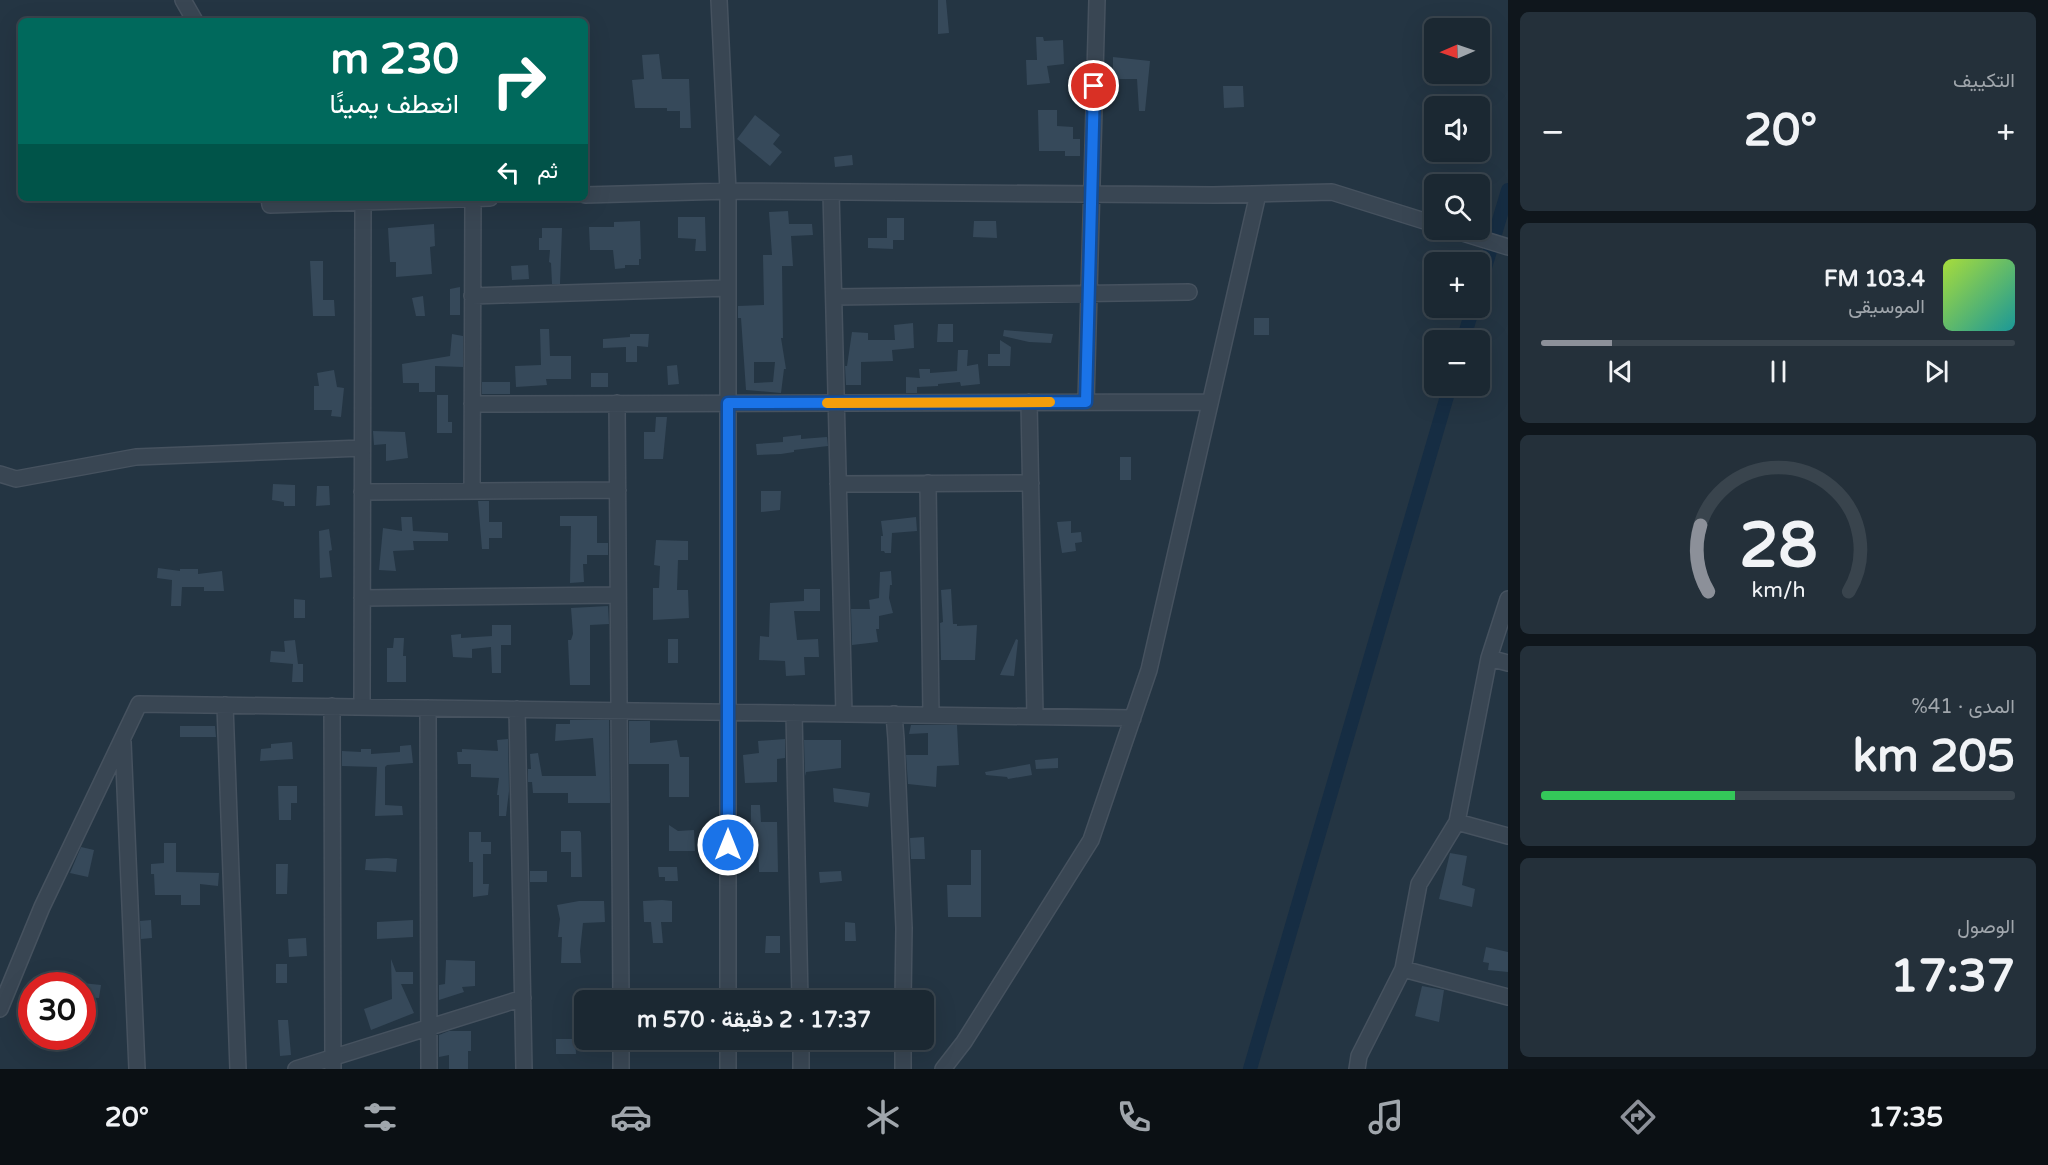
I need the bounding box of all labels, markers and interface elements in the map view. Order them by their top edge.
north arrow [1424,18,1490,84]
map controls [1424,18,1490,396]
text: 230 m [330,34,459,85]
icon: right [480,42,558,120]
pin [1068,60,1119,111]
icon: arrive [1077,69,1110,102]
text: التكييف [1953,69,2015,93]
text: انعطف يمينًا [329,88,459,121]
button: sound [1424,96,1490,162]
text: 20° [1744,104,1817,158]
text: − [1541,113,1565,152]
text: + [1996,113,2015,152]
icon: left [492,156,525,189]
text: ثم [537,158,558,184]
button: search [1424,174,1490,240]
button: + [1424,252,1490,318]
text: 103.4 FM [1824,266,1925,292]
text: الموسيقى [1848,295,1925,319]
button: − [1424,330,1490,396]
icon: previous [1604,355,1637,388]
icon: pause [1762,355,1795,388]
icon: next [1920,355,1953,388]
text: 28 [1739,509,1817,584]
text: km/h [1751,577,1805,603]
text: المدى · 41% [1911,695,2015,719]
text: 205 km [1853,730,2015,784]
position arrow [696,813,760,877]
text: الوصول [1957,915,2015,939]
text: 17:37 [1890,950,2015,1004]
speed limit sign: 30 [18,972,96,1050]
text: 17:37 · 2 دقيقة · 570 m [637,1007,871,1033]
icon: filters [359,1096,401,1138]
icon: car [610,1096,652,1138]
icon: climate [862,1096,904,1138]
icon: phone [1113,1096,1155,1138]
icon: music [1365,1096,1407,1138]
icon: directions [1617,1096,1659,1138]
text: 20° [105,1101,149,1134]
text: 17:35 [1868,1101,1943,1134]

